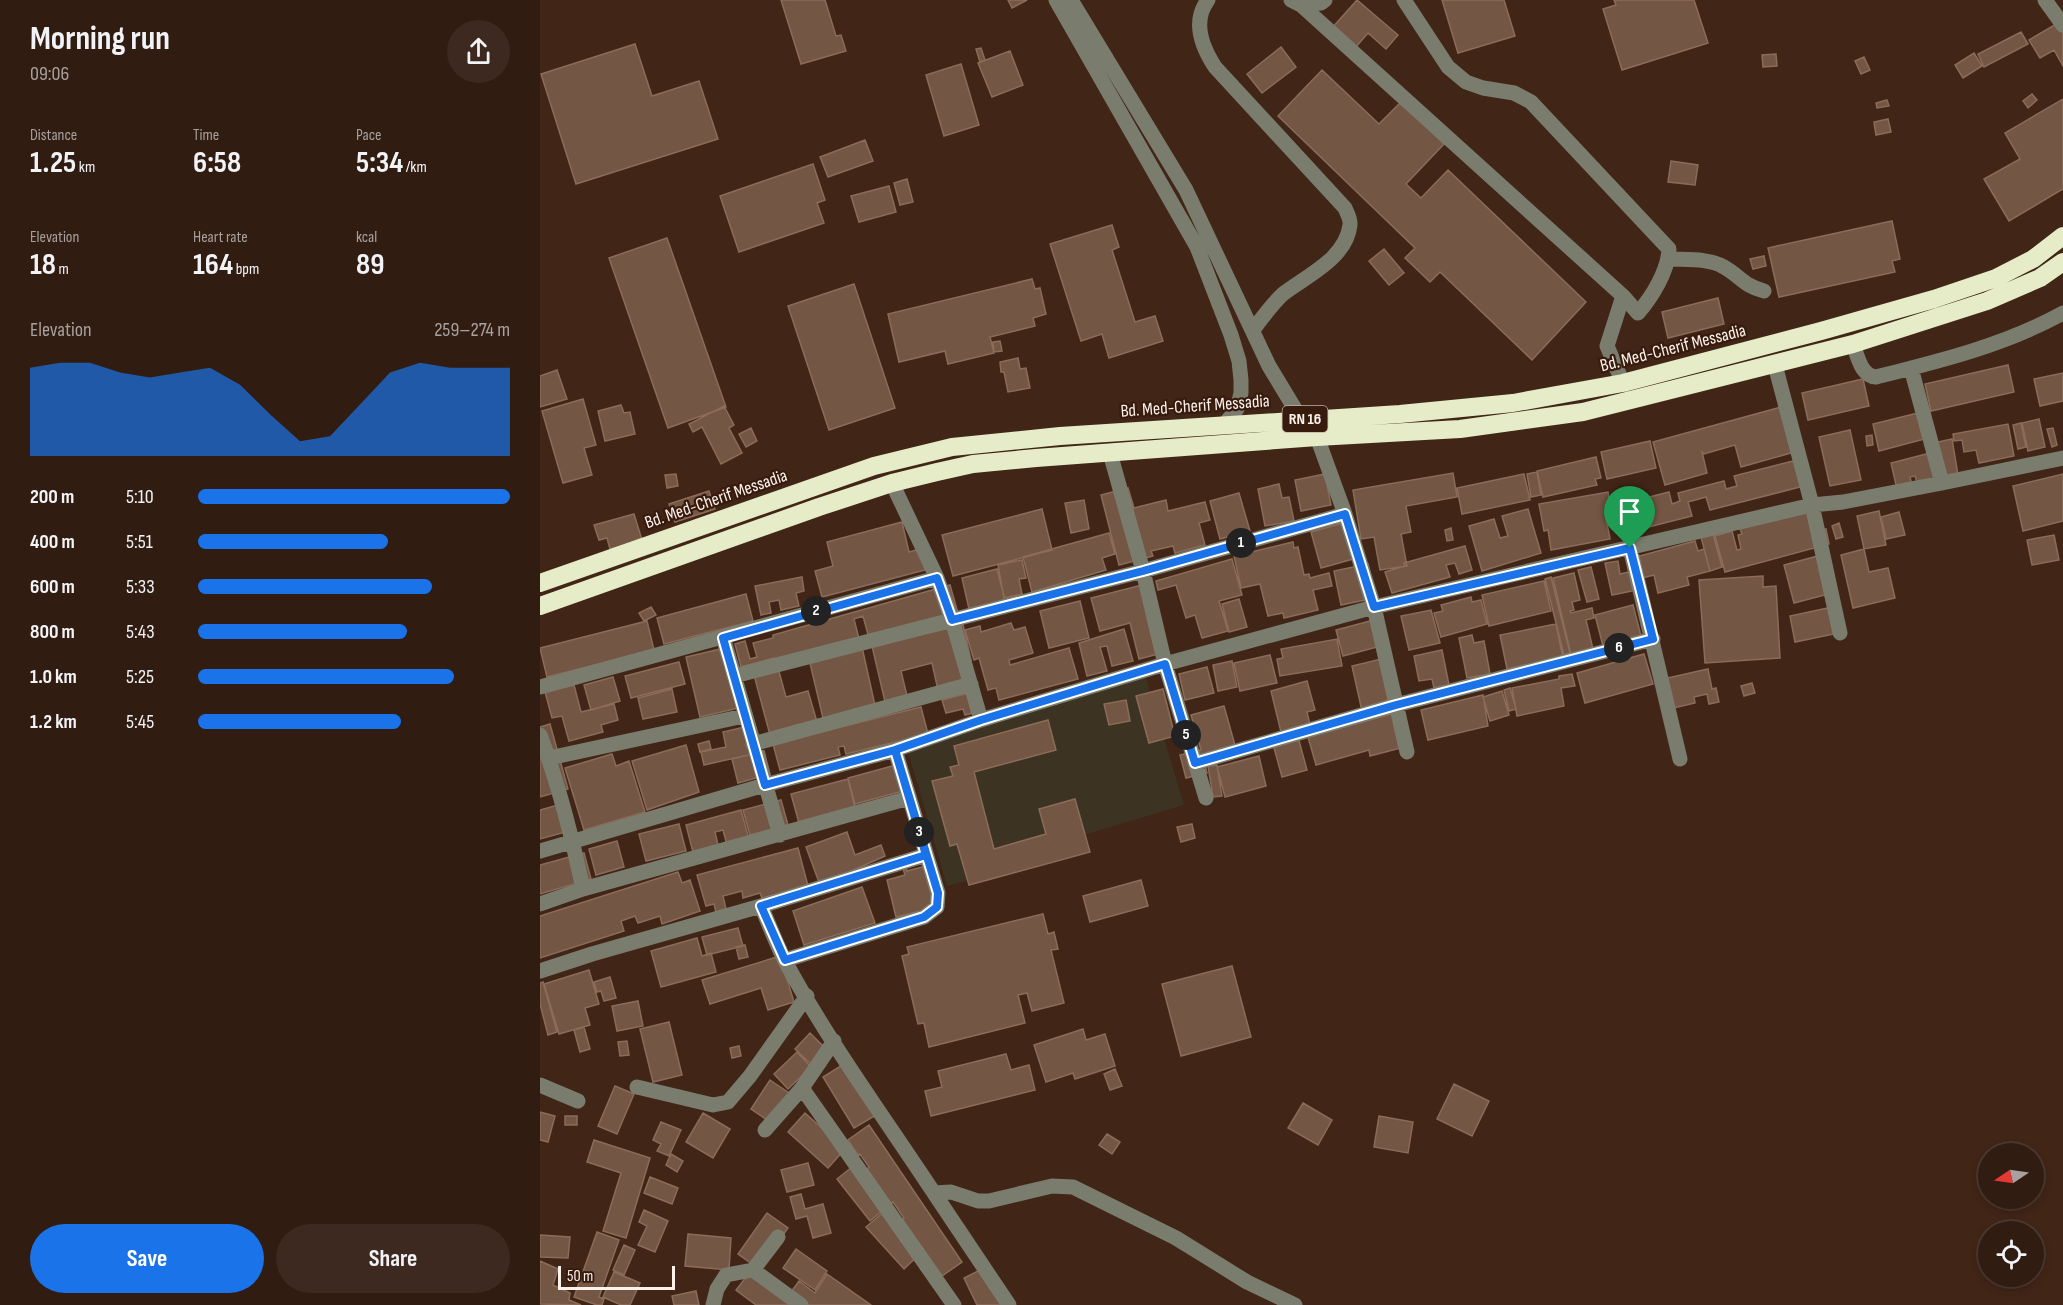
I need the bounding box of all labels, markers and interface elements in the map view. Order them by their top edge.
text: Morning run [30,19,170,59]
button: share [447,20,510,83]
text: 09:06 [30,62,69,86]
text: Distance [30,126,77,145]
text: Time [193,126,219,145]
text: Pace [356,126,381,145]
text: 1.25 [30,145,76,181]
text: 6:58 [193,145,241,181]
text: 5:34 [356,145,403,181]
text: km [76,158,95,177]
text: /km [403,158,427,177]
text: Elevation [30,228,79,247]
text: Heart rate [193,228,248,247]
text: kcal [356,228,377,247]
text: 18 [30,247,56,283]
text: 164 [193,247,233,283]
text: 89 [356,247,384,283]
text: m [56,260,69,279]
text: bpm [233,260,259,279]
text: Elevation [30,318,92,342]
text: 259–274 m [434,318,510,342]
street label: Bd. Med-Cherif Messadia [1598,320,1748,376]
street label: Bd. Med-Cherif Messadia [1120,390,1270,422]
road number: RN 16 [1282,406,1328,432]
street label: Bd. Med-Cherif Messadia [642,465,790,533]
text: 200 m [30,485,74,509]
text: 5:10 [126,485,154,509]
pin [1604,486,1655,548]
icon: arrive [1613,495,1646,528]
pin: 1 [1226,528,1256,558]
text: 400 m [30,530,75,554]
text: 5:51 [126,530,153,554]
text: 1 [1238,533,1244,552]
text: 600 m [30,575,75,599]
text: 5:33 [126,575,155,599]
pin: 2 [801,596,831,626]
text: 2 [812,601,820,620]
text: 800 m [30,620,75,644]
text: 5:43 [126,620,155,644]
pin: 6 [1604,633,1634,663]
text: 6 [1615,638,1623,657]
text: 1.0 km [30,665,77,689]
text: 5:25 [126,665,154,689]
text: 1.2 km [30,710,77,734]
text: 5:45 [126,710,154,734]
pin: 5 [1171,720,1201,750]
text: 5 [1182,725,1190,744]
pin: 3 [904,817,934,847]
text: 3 [915,822,923,841]
north arrow [1978,1143,2044,1209]
map controls [1978,1143,2044,1287]
button: locate [1978,1221,2044,1287]
button: Save [30,1224,264,1293]
button: Share [276,1224,510,1293]
scale bar [558,1263,675,1290]
text: 50 m [567,1267,593,1286]

